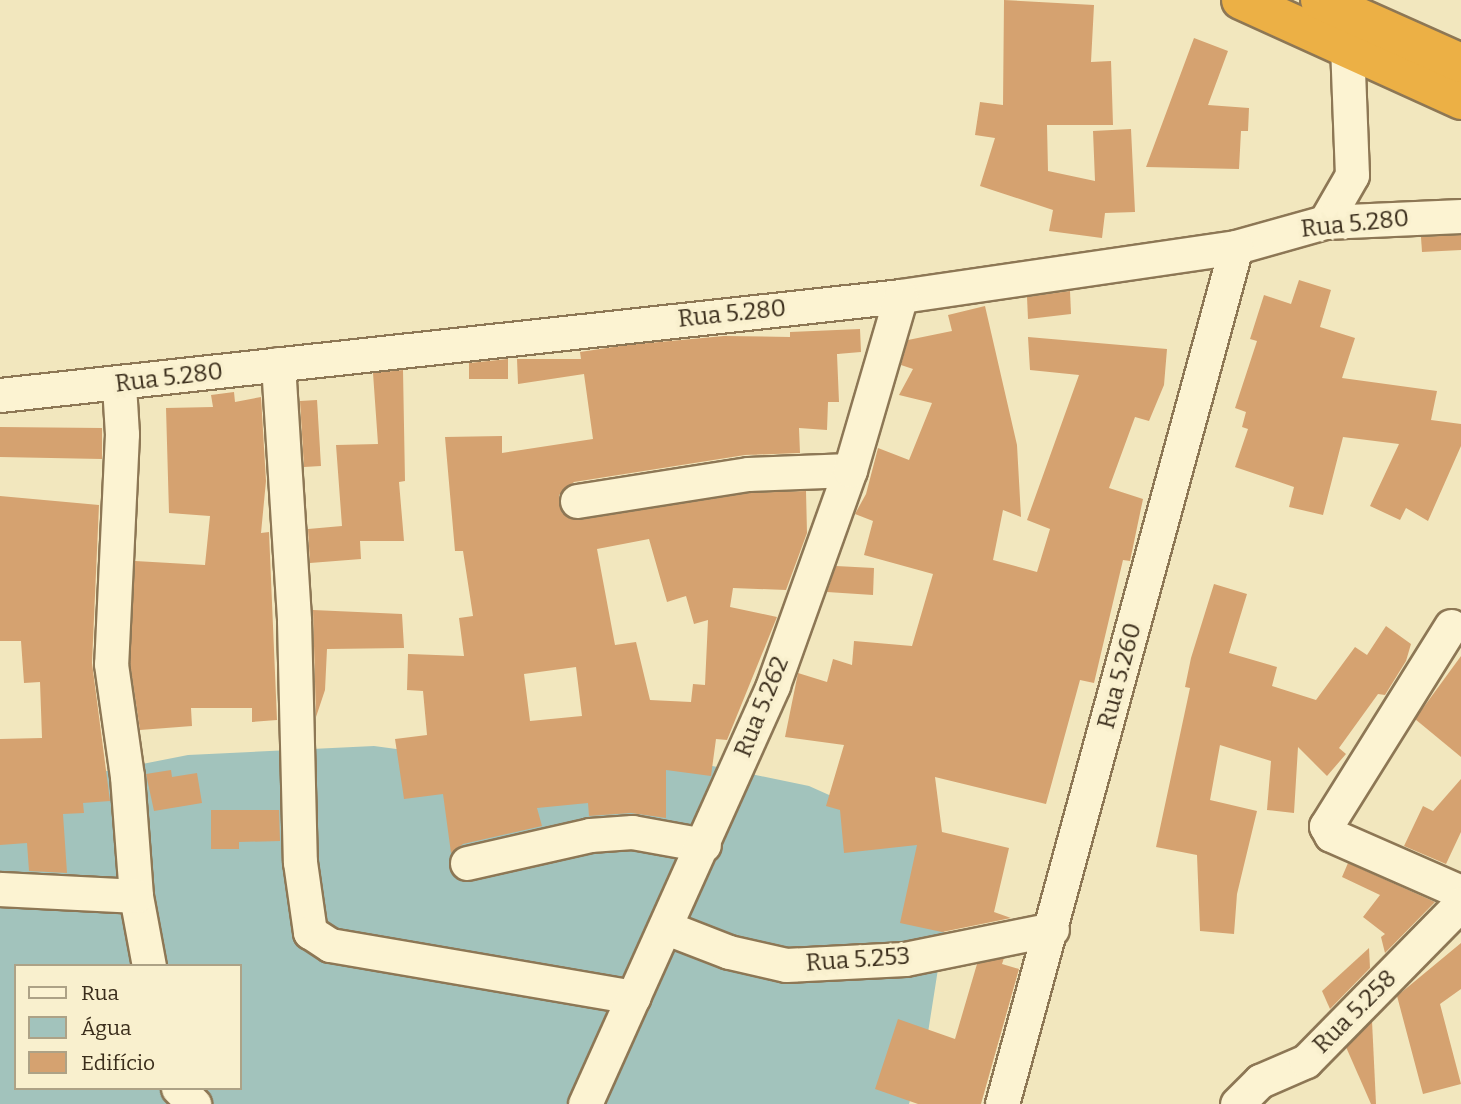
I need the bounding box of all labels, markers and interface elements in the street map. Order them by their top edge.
street label: Rua 5.280 [1299,204,1411,244]
street label: Rua 5.280 [676,294,788,334]
street label: Rua 5.280 [113,357,225,399]
street label: Rua 5.260 [1092,620,1148,732]
street label: Rua 5.262 [729,653,795,761]
street label: Rua 5.253 [805,942,911,978]
legend [14,964,242,1090]
street label: Rua 5.258 [1307,964,1403,1060]
text: Rua [81,980,119,1006]
text: Água [81,1015,132,1041]
text: Edifício [81,1050,155,1076]

